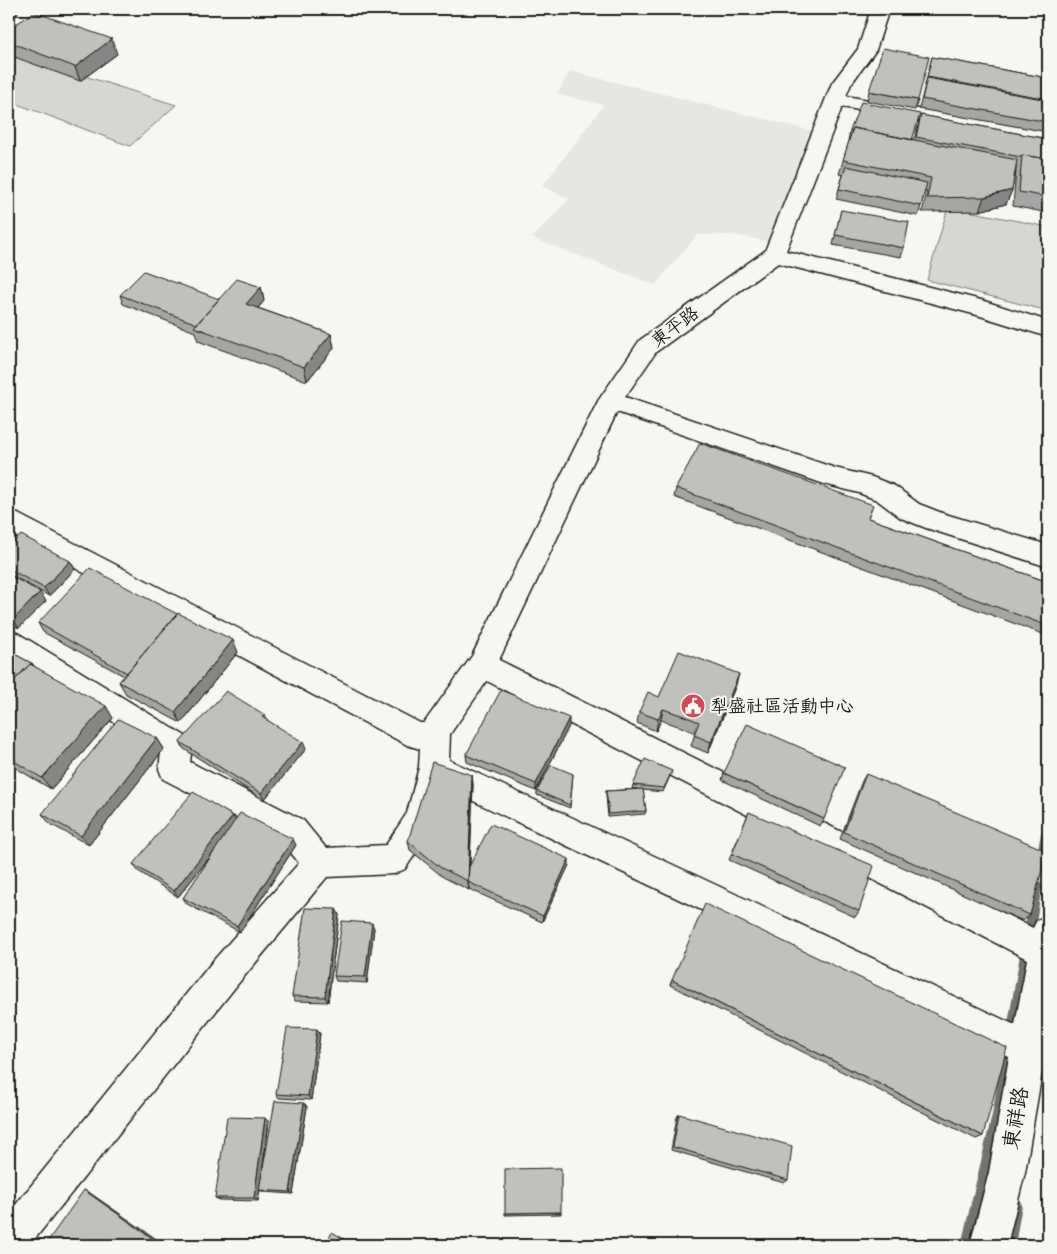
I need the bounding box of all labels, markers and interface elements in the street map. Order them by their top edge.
street label: 東平路 [647,302,703,352]
public building icon: 犁盛社區活動中心 [680,693,706,719]
place label: 犁盛社區活動中心 [710,696,854,717]
street label: 東祥路 [998,1085,1034,1151]

